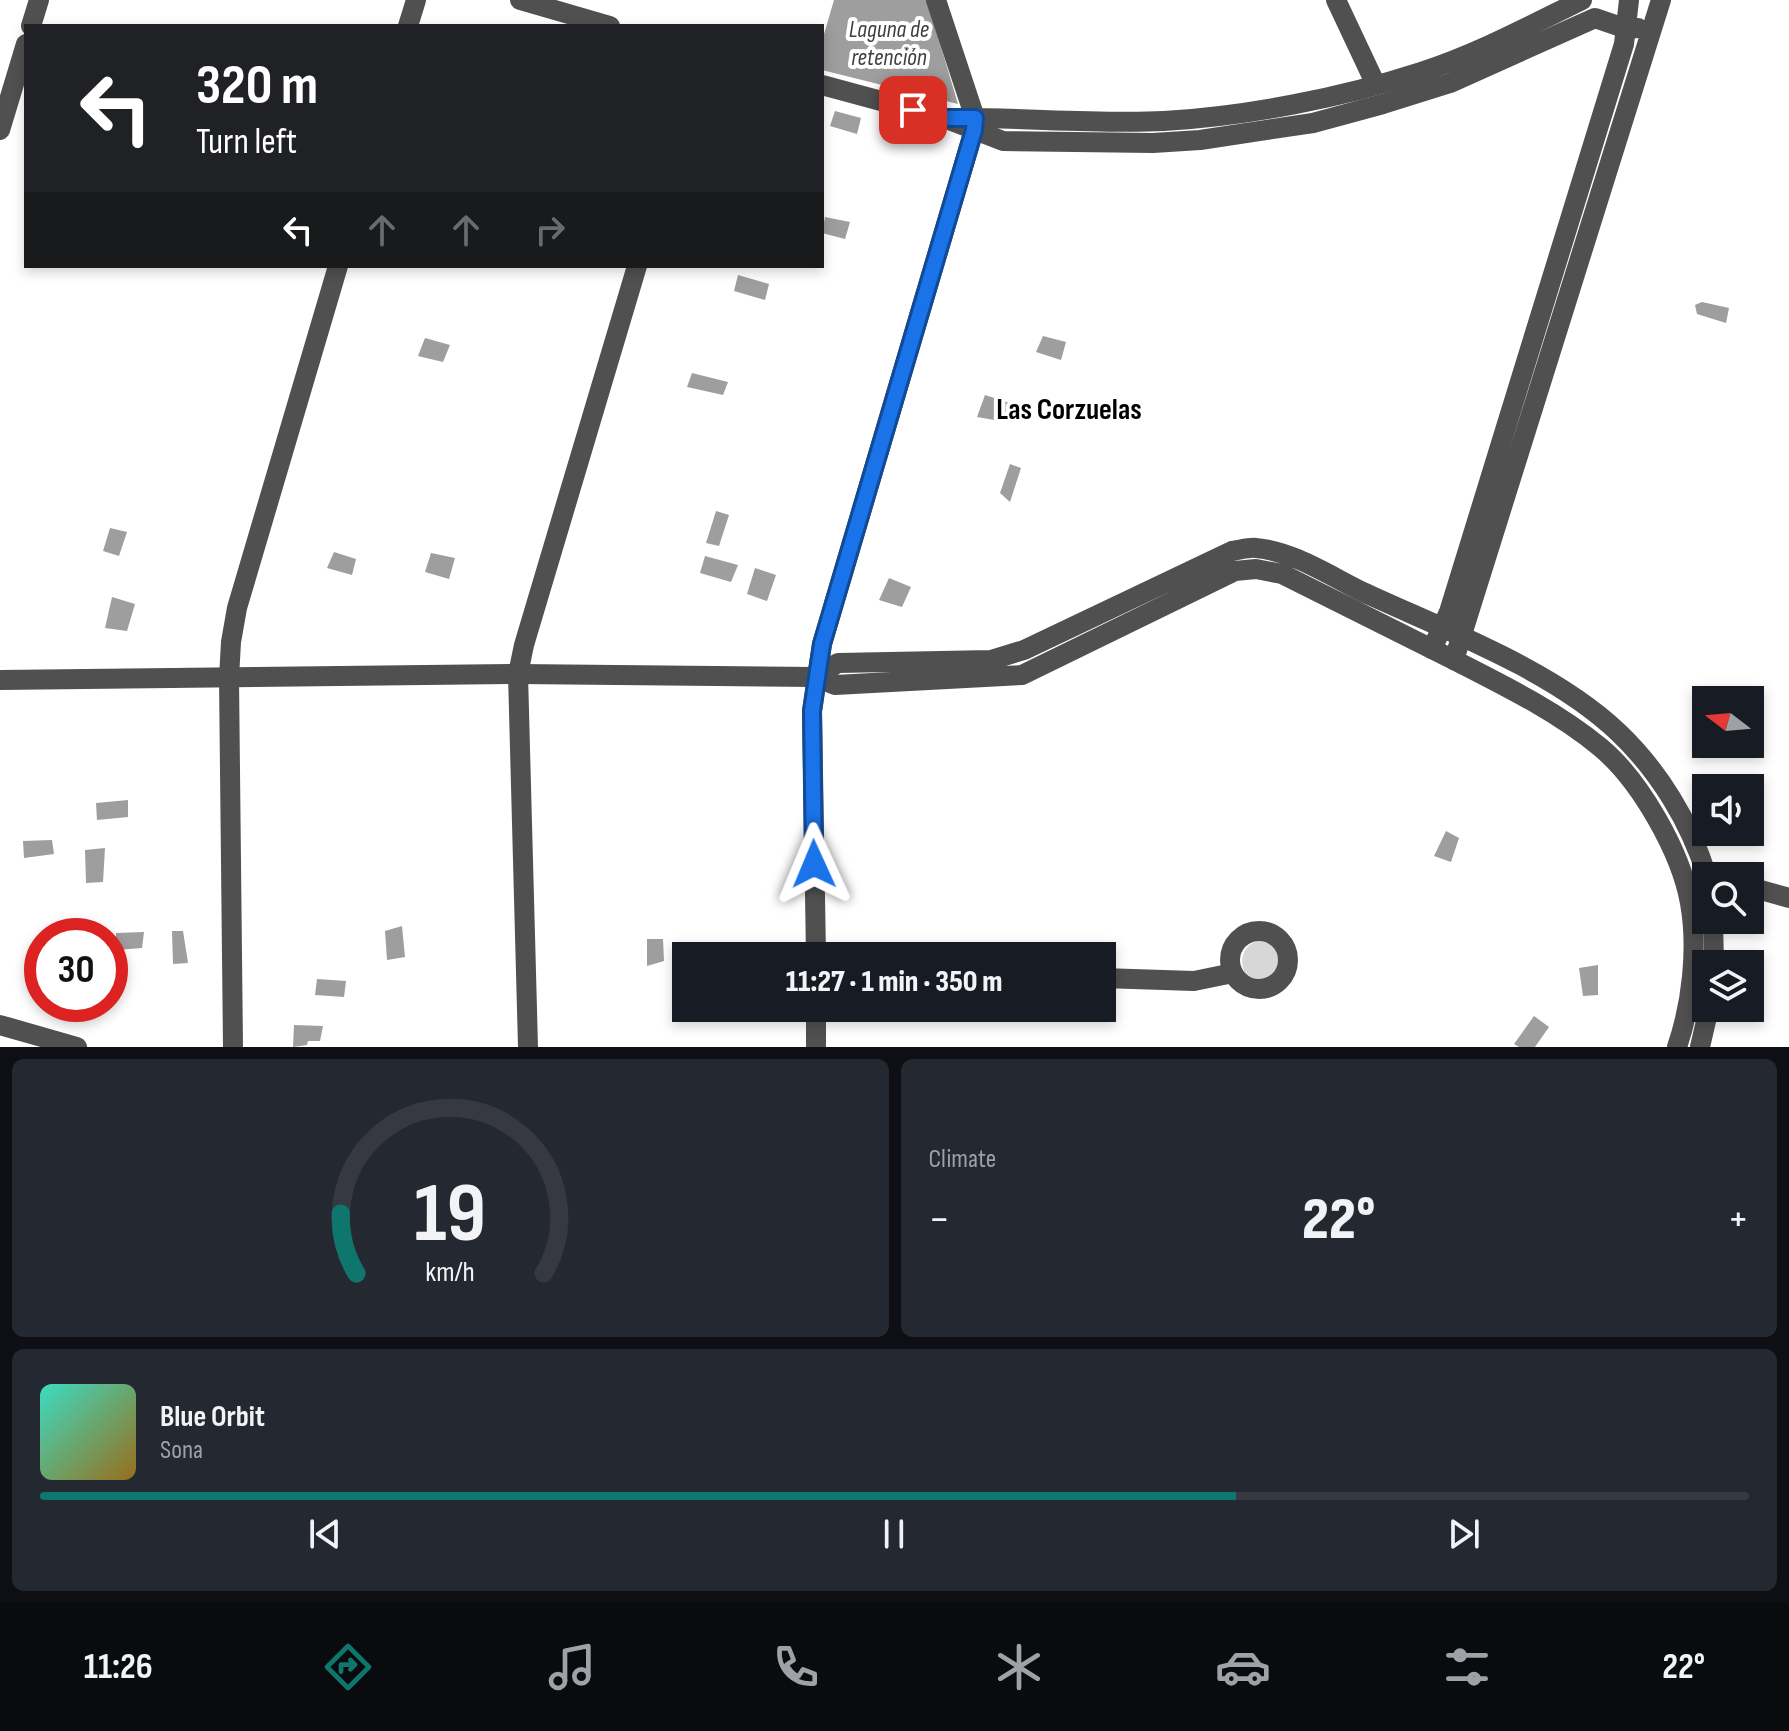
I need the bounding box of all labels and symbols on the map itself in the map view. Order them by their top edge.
water label: Laguna de retención [849,15,929,72]
pin [879,76,947,144]
district label: Las Corzuelas [996,392,1142,428]
north arrow [1692,686,1764,758]
position arrow [772,822,856,906]
speed limit sign: 30 [24,918,128,1022]

